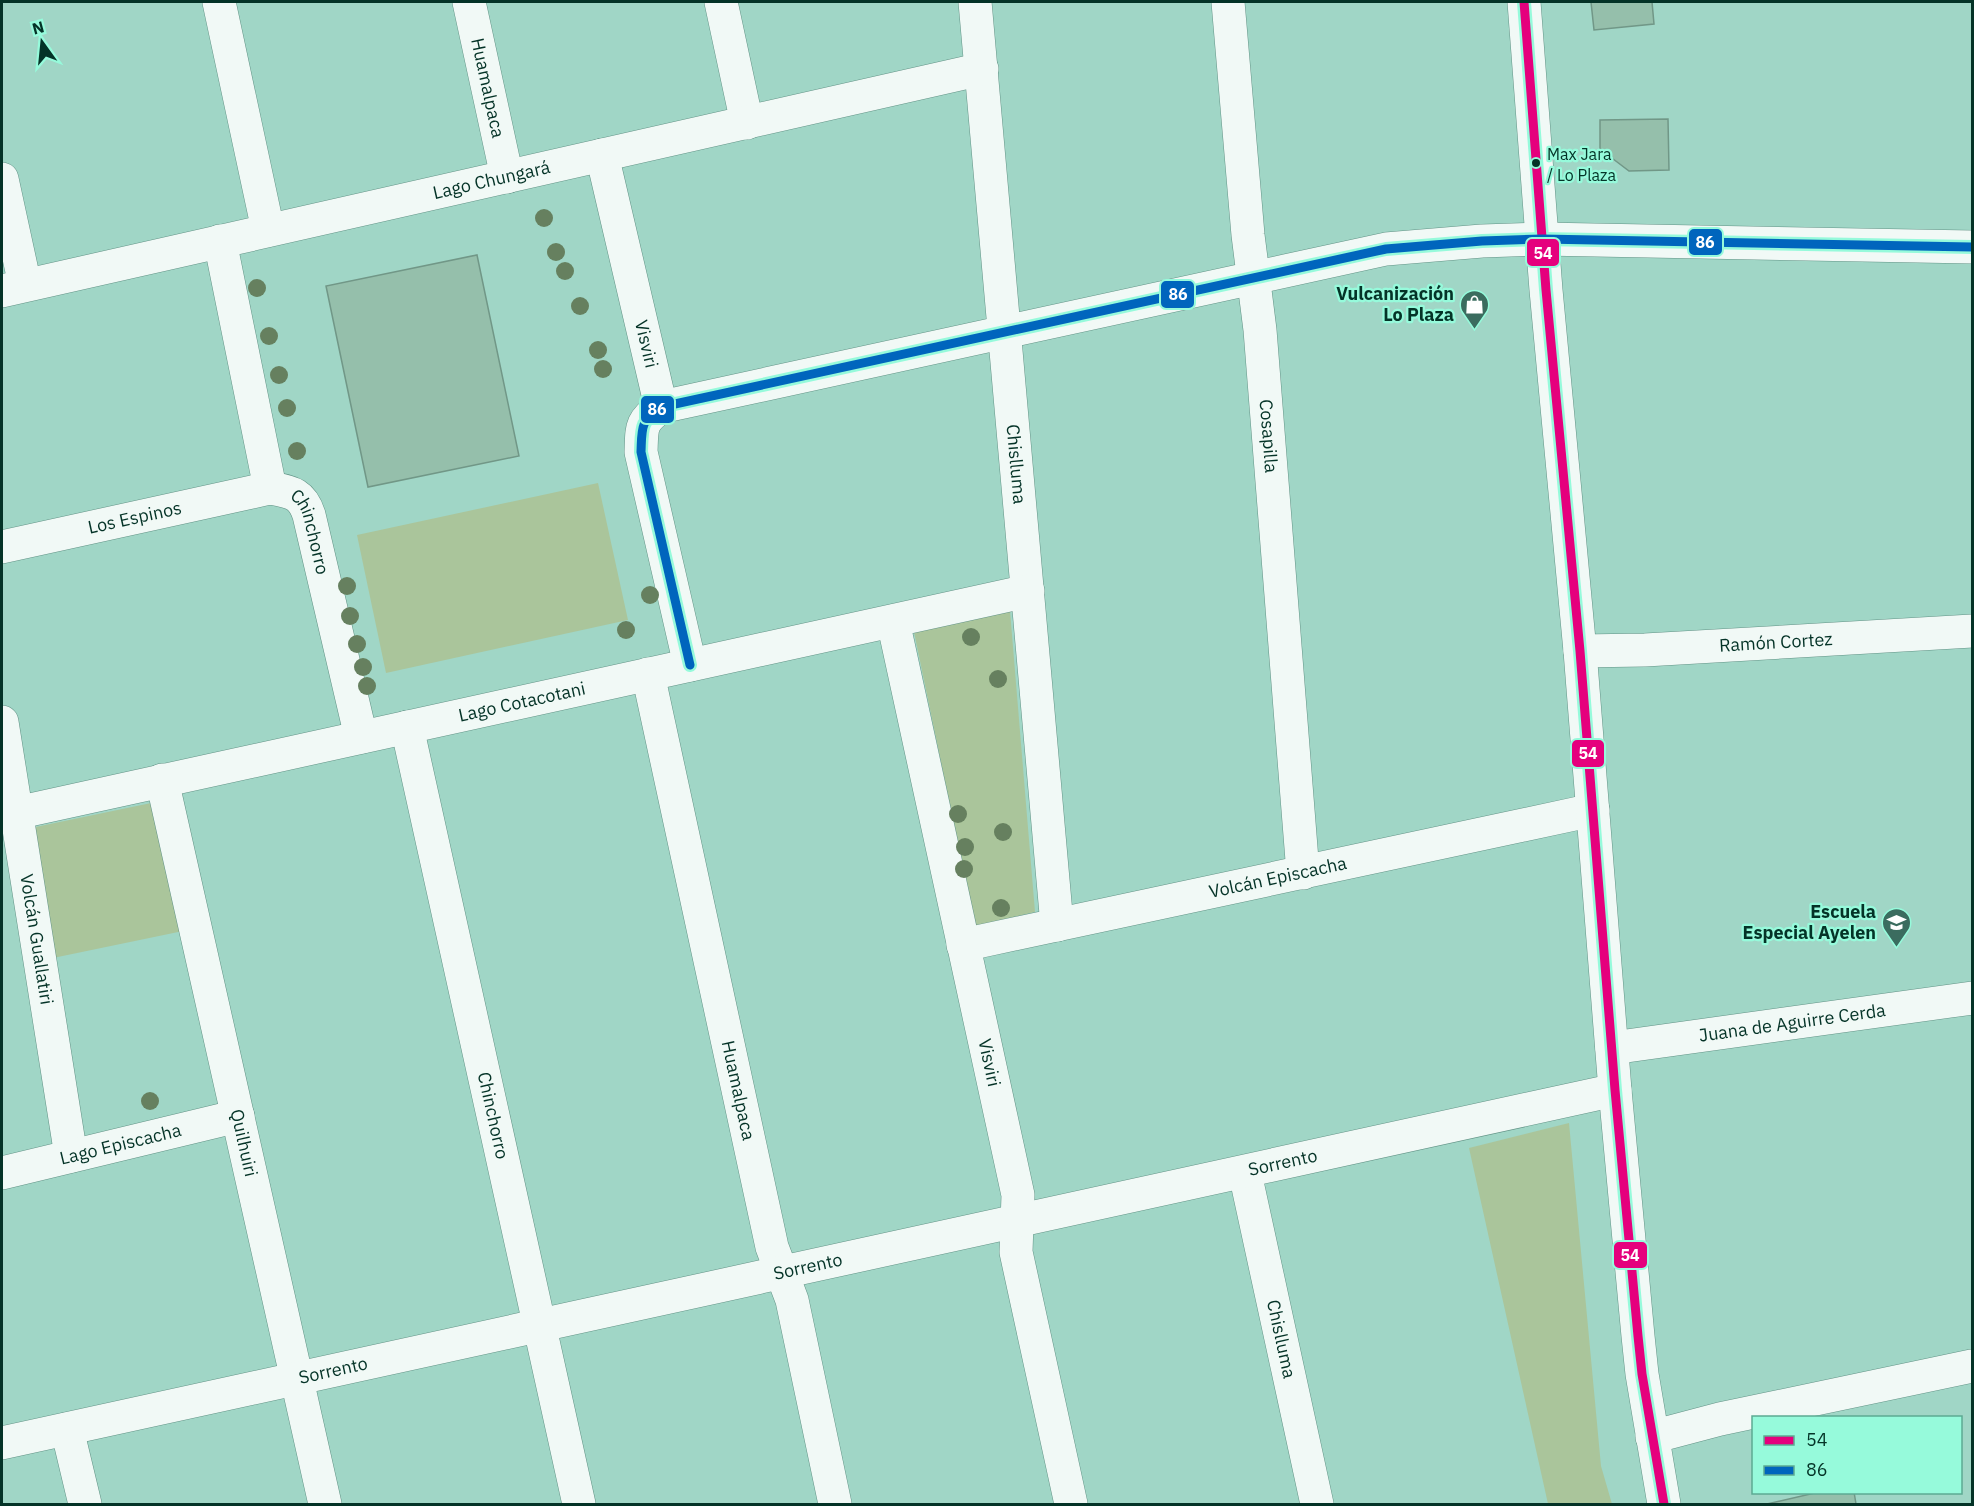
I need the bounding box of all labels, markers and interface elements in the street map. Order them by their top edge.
north arrow [12,12,72,72]
text: N [30,16,46,39]
street label: Huamalpaca [466,36,510,140]
place label: Max Jara / Lo Plaza [1547,144,1617,185]
street label: Lago Chungará [431,155,553,204]
marker: Max Jara / Lo Plaza [1530,157,1542,169]
line badge: 86 [1688,228,1723,256]
text: 86 [1695,232,1715,252]
line badge: 54 [1526,238,1560,267]
text: 54 [1533,243,1553,263]
line badge: 86 [1160,280,1195,309]
place label: Vulcanización Lo Plaza [1336,282,1454,326]
text: 86 [1168,284,1188,304]
shop icon: Vulcanización Lo Plaza [1459,288,1491,330]
street label: Visviri [630,318,663,370]
line badge: 86 [640,395,675,424]
street label: Cosapilla [1255,398,1283,474]
text: 86 [647,399,667,419]
street label: Chislluma [1002,423,1032,505]
street label: Chinchorro [286,483,335,577]
street label: Los Espinos [86,496,184,539]
street label: Ramón Cortez [1718,627,1833,657]
street label: Lago Cotacotani [456,676,587,727]
line badge: 54 [1571,739,1605,768]
text: 54 [1578,743,1598,763]
street label: Volcán Episcacha [1207,851,1349,903]
street label: Volcán Guallatiri [15,872,59,1006]
place label: Escuela Especial Ayelen [1743,900,1876,944]
school or university icon: Escuela Especial Ayelen [1881,906,1913,948]
street label: Juana de Aguirre Cerda [1697,998,1887,1047]
street label: Visviri [973,1036,1006,1089]
street label: Huamalpaca [717,1038,761,1143]
street label: Chinchorro [473,1070,514,1161]
street label: Quilhuiri [225,1107,263,1179]
street label: Lago Episcacha [57,1118,184,1170]
street label: Sorrento [1246,1144,1319,1181]
line badge: 54 [1613,1241,1648,1269]
text: 54 [1620,1245,1640,1265]
street label: Sorrento [771,1247,845,1285]
street label: Chislluma [1262,1297,1301,1381]
street label: Sorrento [296,1351,370,1389]
legend [1752,1416,1962,1494]
text: 54 [1806,1428,1828,1451]
text: 86 [1806,1458,1828,1481]

